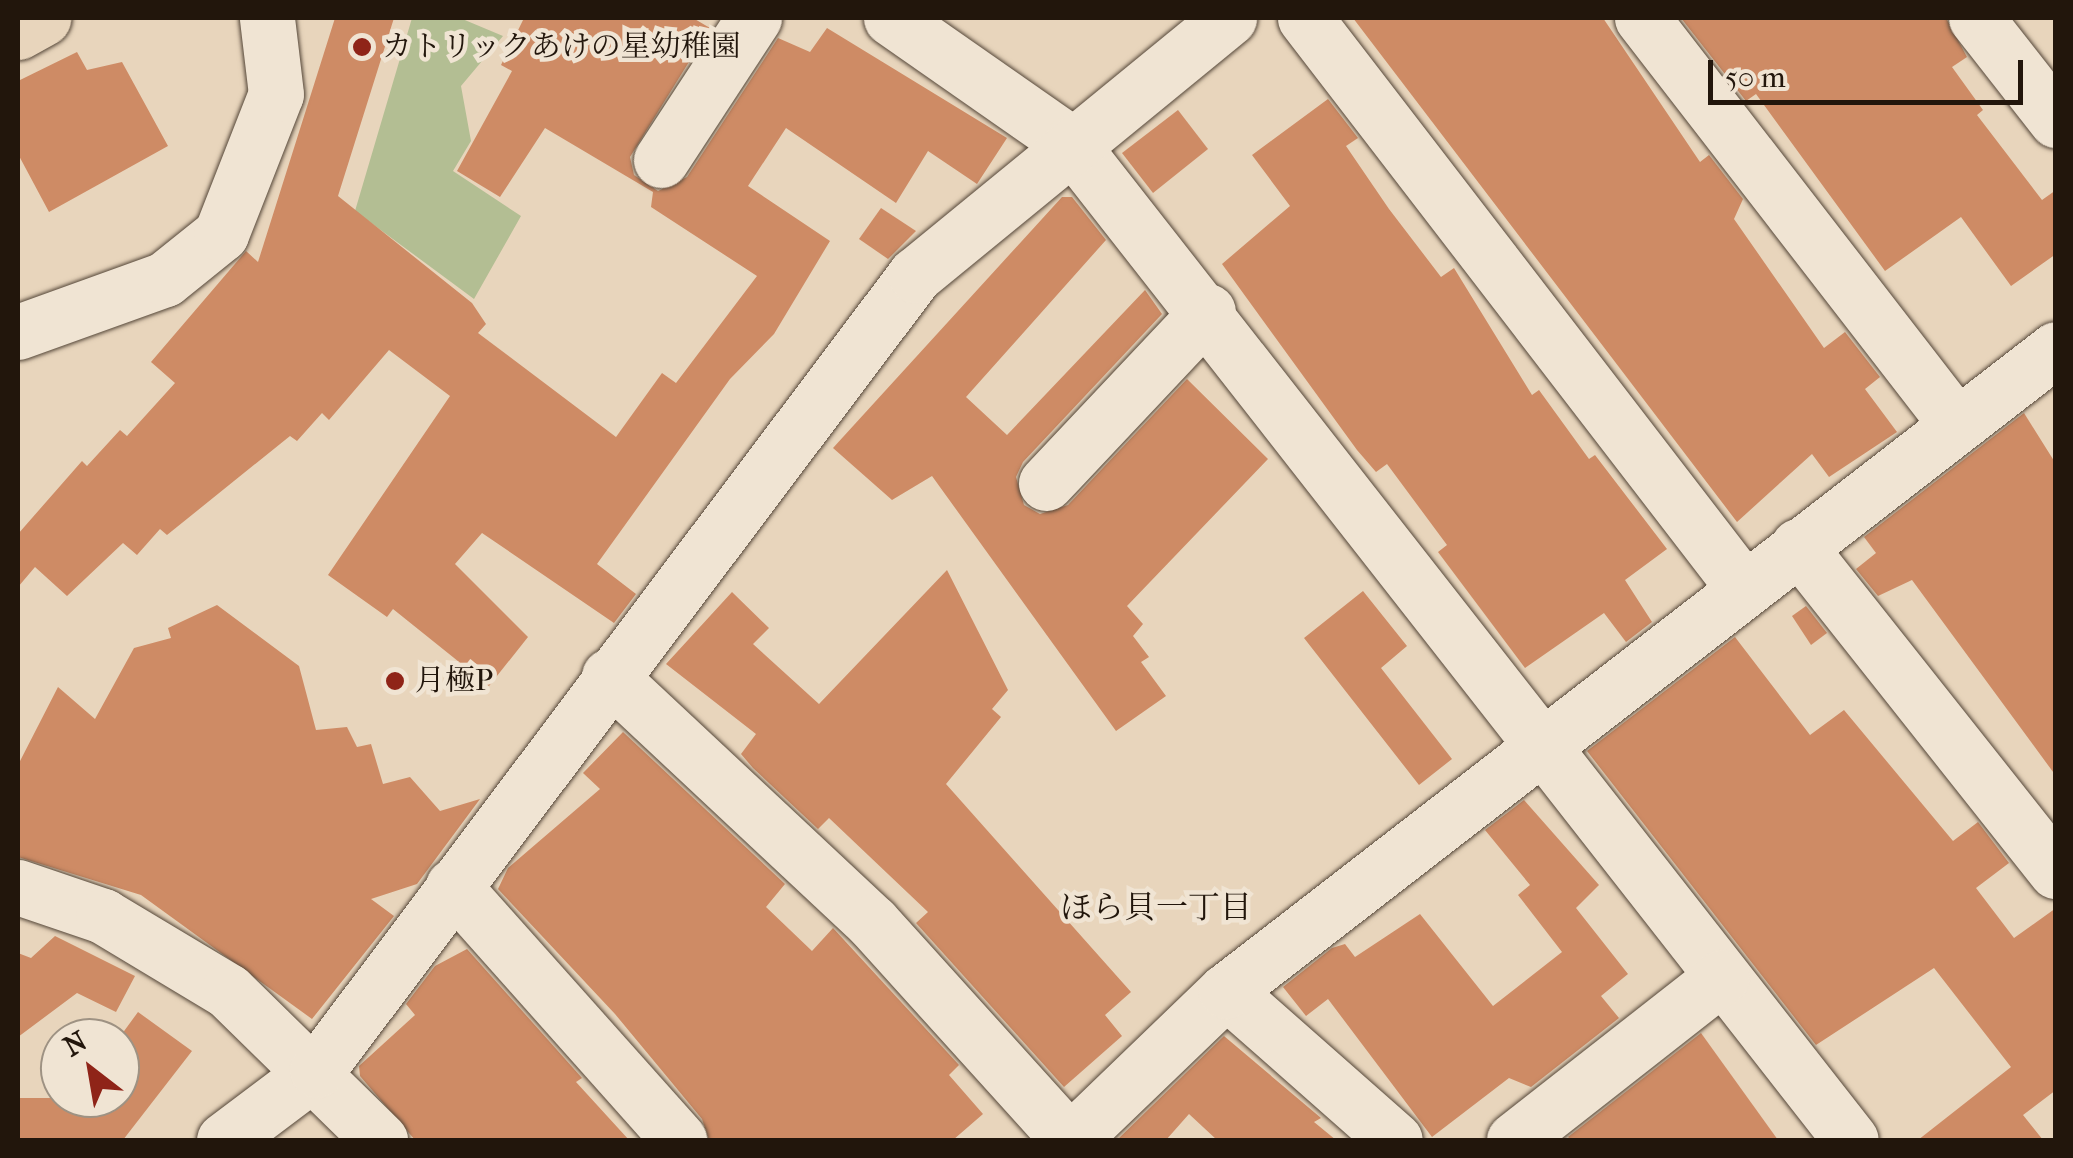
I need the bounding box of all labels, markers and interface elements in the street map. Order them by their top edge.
place label: カトリックあけの星幼稚園 [382,29,742,65]
marker: カトリックあけの星幼稚園 [351,36,373,58]
scale bar [1713,40,2028,102]
text: 50 m [1725,60,1786,95]
place label: 月極P [415,663,493,699]
marker: 月極P [384,670,406,692]
district label: ほら貝一丁目 [1060,889,1252,927]
north arrow [40,1018,140,1118]
text: N [58,1024,93,1063]

